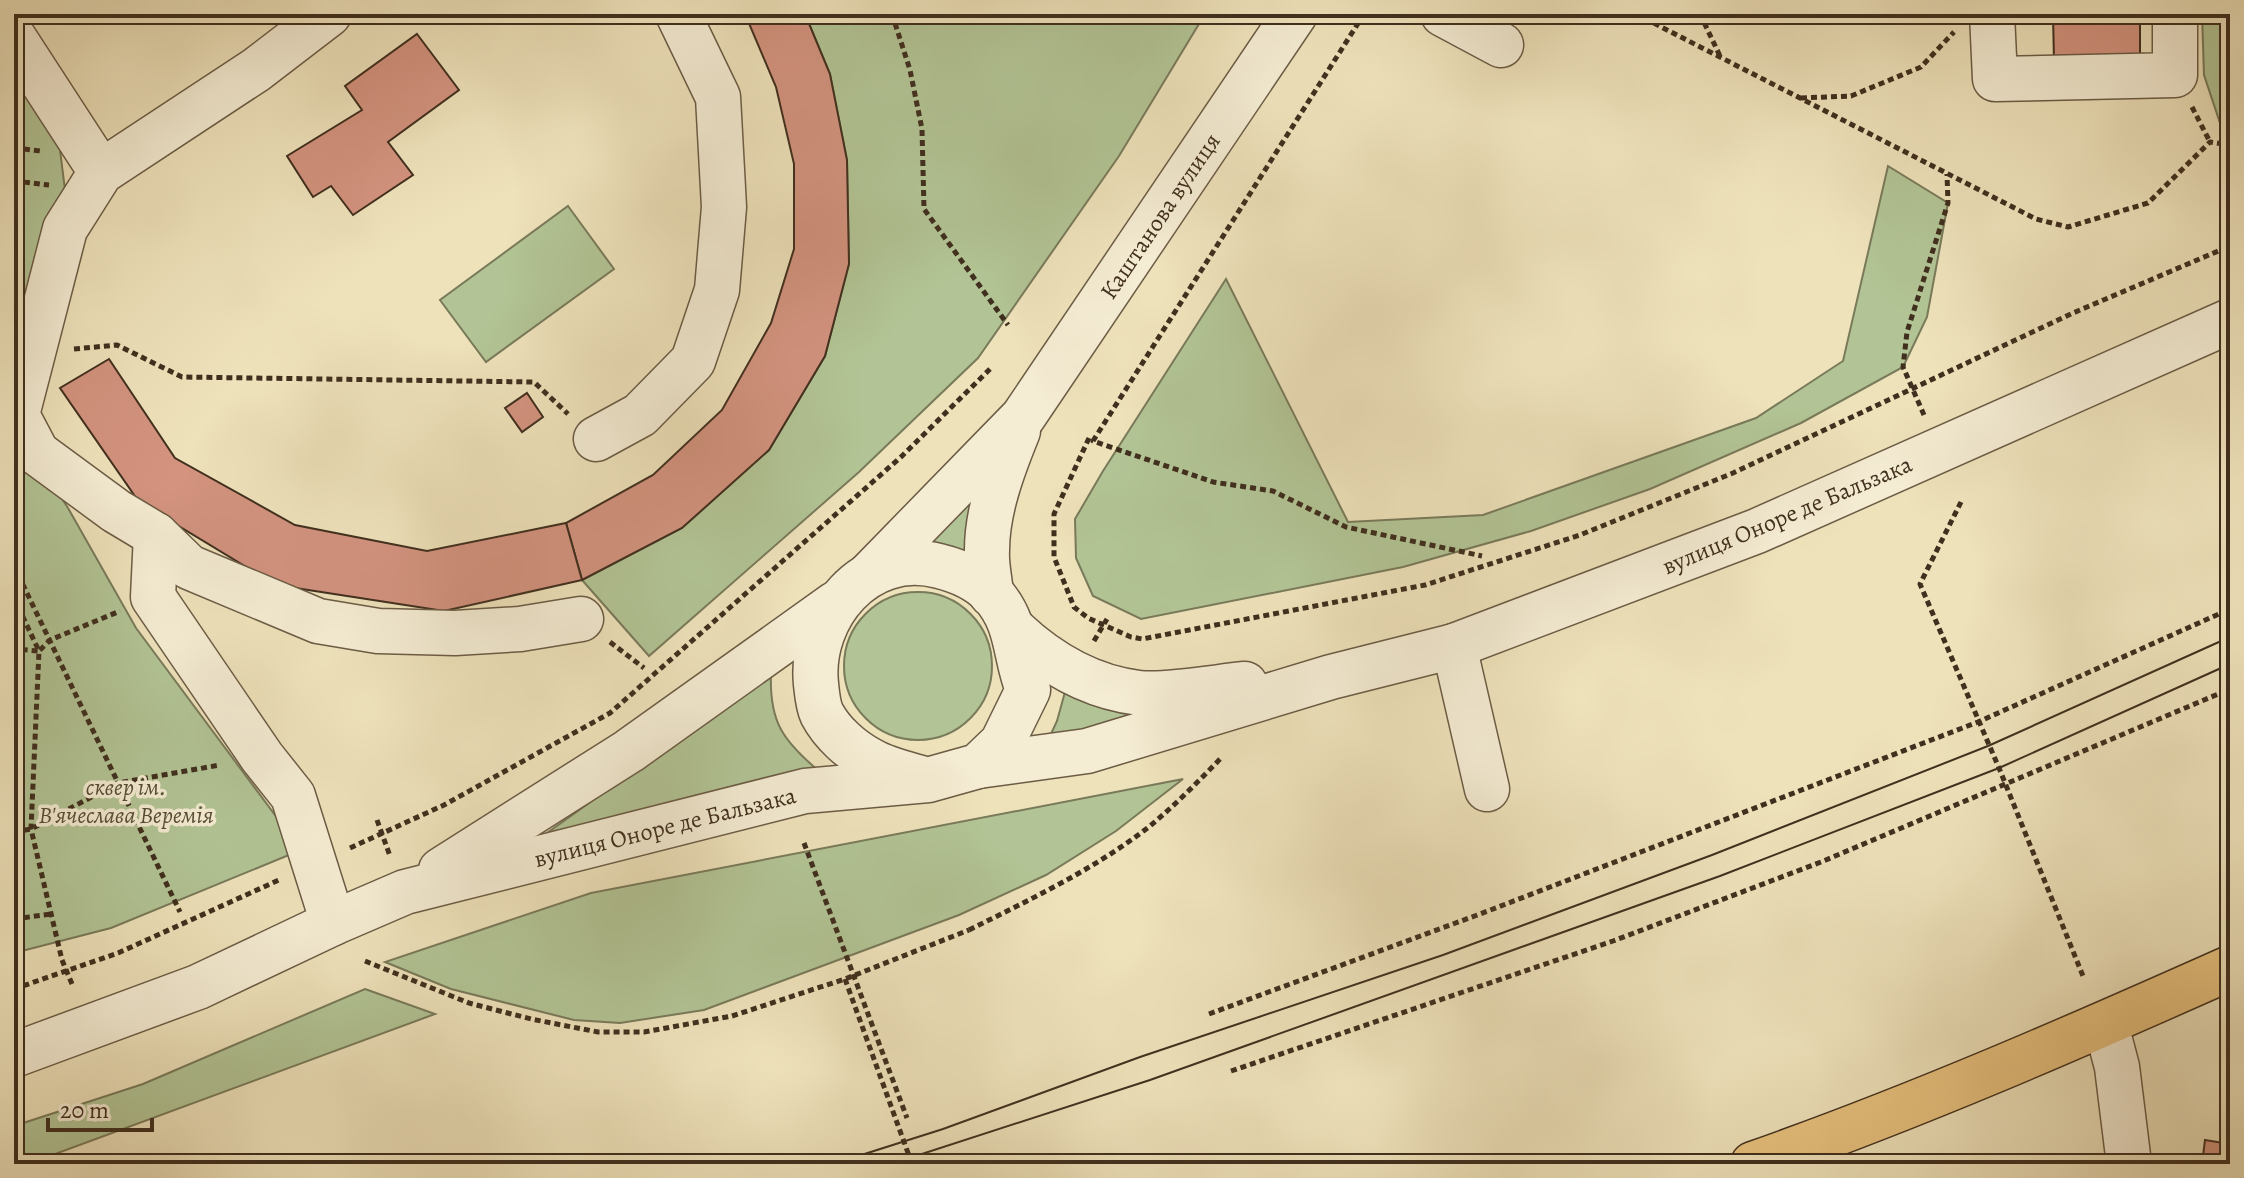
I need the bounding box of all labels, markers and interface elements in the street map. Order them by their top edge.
street label: Каштанова вулиця [1092,127,1228,305]
street label: вулиця Оноре де Бальзака [1657,448,1917,582]
park label: сквер ім. В'ячеслава Веремія [38,771,214,831]
street label: вулиця Оноре де Бальзака [531,779,799,875]
scale bar [48,1082,152,1132]
text: 20 m [60,1094,109,1126]

